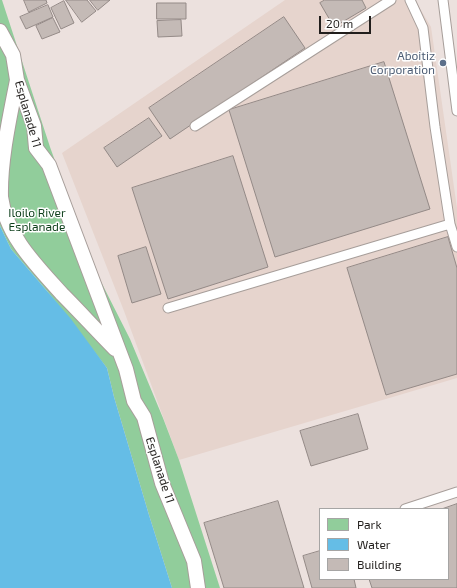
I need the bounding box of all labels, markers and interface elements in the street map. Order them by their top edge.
scale bar [321,8,373,34]
text: 20 m [326,16,353,30]
place label: Aboitiz Corporation [370,49,435,77]
marker: Aboitiz Corporation [438,58,448,68]
street label: Esplanade 11 [12,79,44,149]
park label: Iloilo River Esplanade [8,206,66,234]
street label: Esplanade 11 [142,435,178,505]
legend [319,508,449,580]
text: Park [357,517,382,531]
text: Water [357,537,391,551]
text: Building [357,557,401,571]

